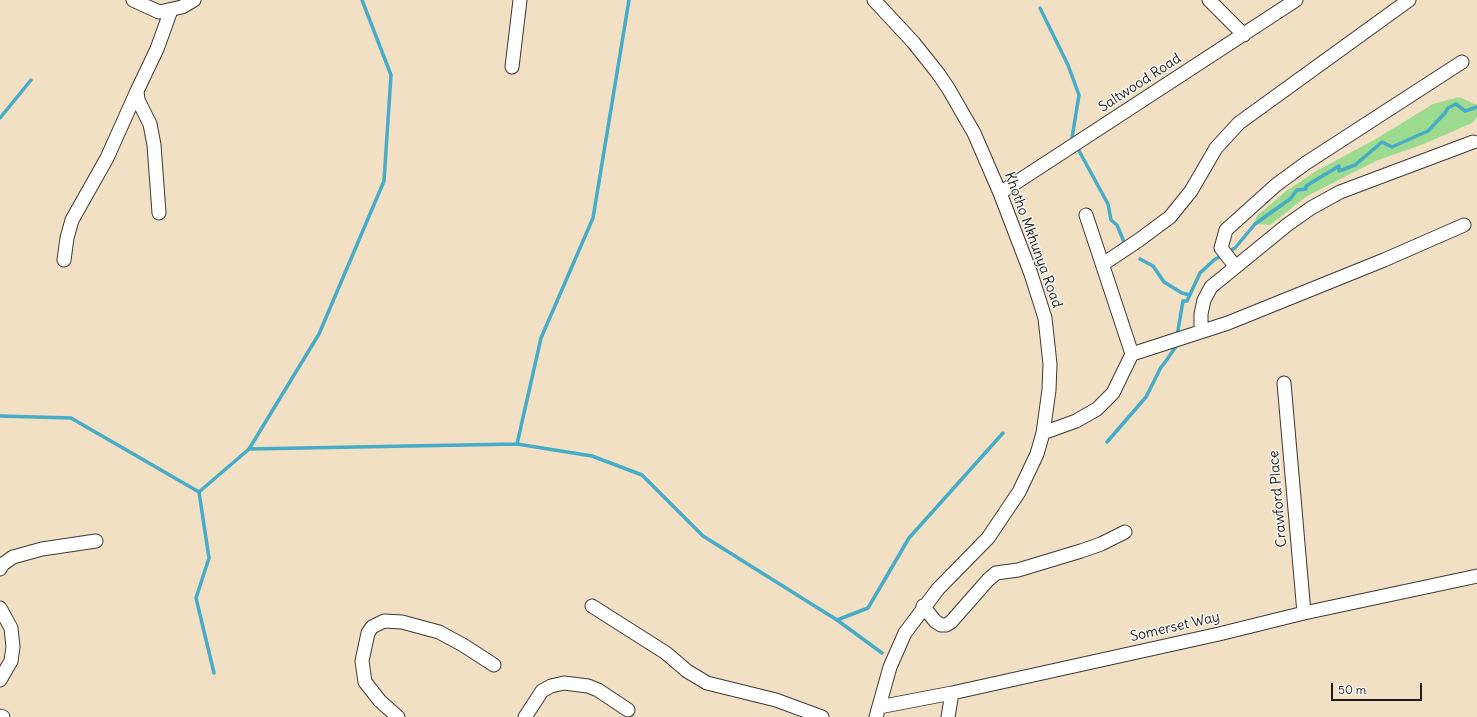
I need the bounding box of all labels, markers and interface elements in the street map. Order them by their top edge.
street label: Saltwood Road [1096,50,1184,116]
street label: Khotho Mkhunya Road [1001,170,1065,310]
street label: Crawford Place [1265,450,1291,548]
street label: Somerset Way [1129,609,1221,645]
scale bar [1333,675,1424,701]
text: 50 m [1338,682,1366,697]

